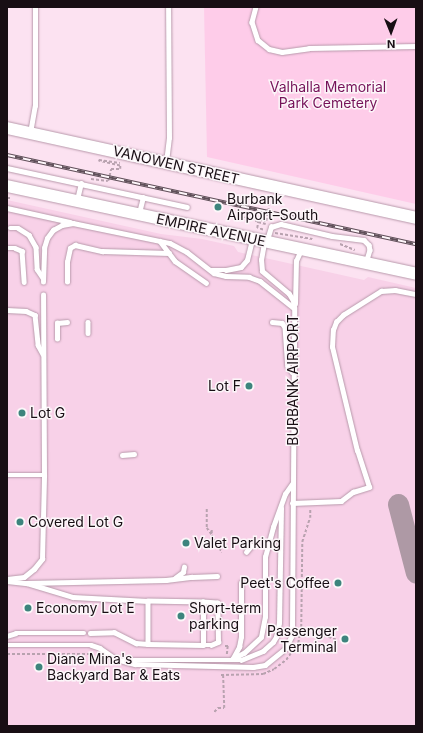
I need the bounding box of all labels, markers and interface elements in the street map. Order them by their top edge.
north arrow [371,12,411,52]
text: N [387,37,396,51]
park label: Valhalla Memorial Park Cemetery [270,79,386,112]
street label: VANOWEN STREET [111,142,241,188]
place label: Burbank Airport–South [227,191,318,224]
marker: Burbank Airport–South [212,201,224,213]
street label: EMPIRE AVENUE [155,210,267,250]
street label: BURBANK AIRPORT [285,314,301,446]
place label: Lot F [208,378,241,394]
marker: Lot F [244,381,254,391]
place label: Lot G [30,405,65,421]
marker: Lot G [17,408,27,418]
place label: Covered Lot G [28,514,123,530]
marker: Covered Lot G [15,517,25,527]
place label: Valet Parking [194,535,281,551]
marker: Valet Parking [181,538,191,548]
place label: Peet's Coffee [240,575,330,591]
marker: Peet's Coffee [333,578,343,588]
place label: Economy Lot E [36,600,135,616]
place label: Short-term parking [189,600,261,632]
marker: Economy Lot E [23,603,33,613]
marker: Short-term parking [176,611,186,621]
place label: Passenger Terminal [267,623,337,656]
marker: Passenger Terminal [340,634,350,644]
place label: Diane Mina's Backyard Bar & Eats [47,651,180,684]
marker: Diane Mina's Backyard Bar & Eats [34,662,44,672]

